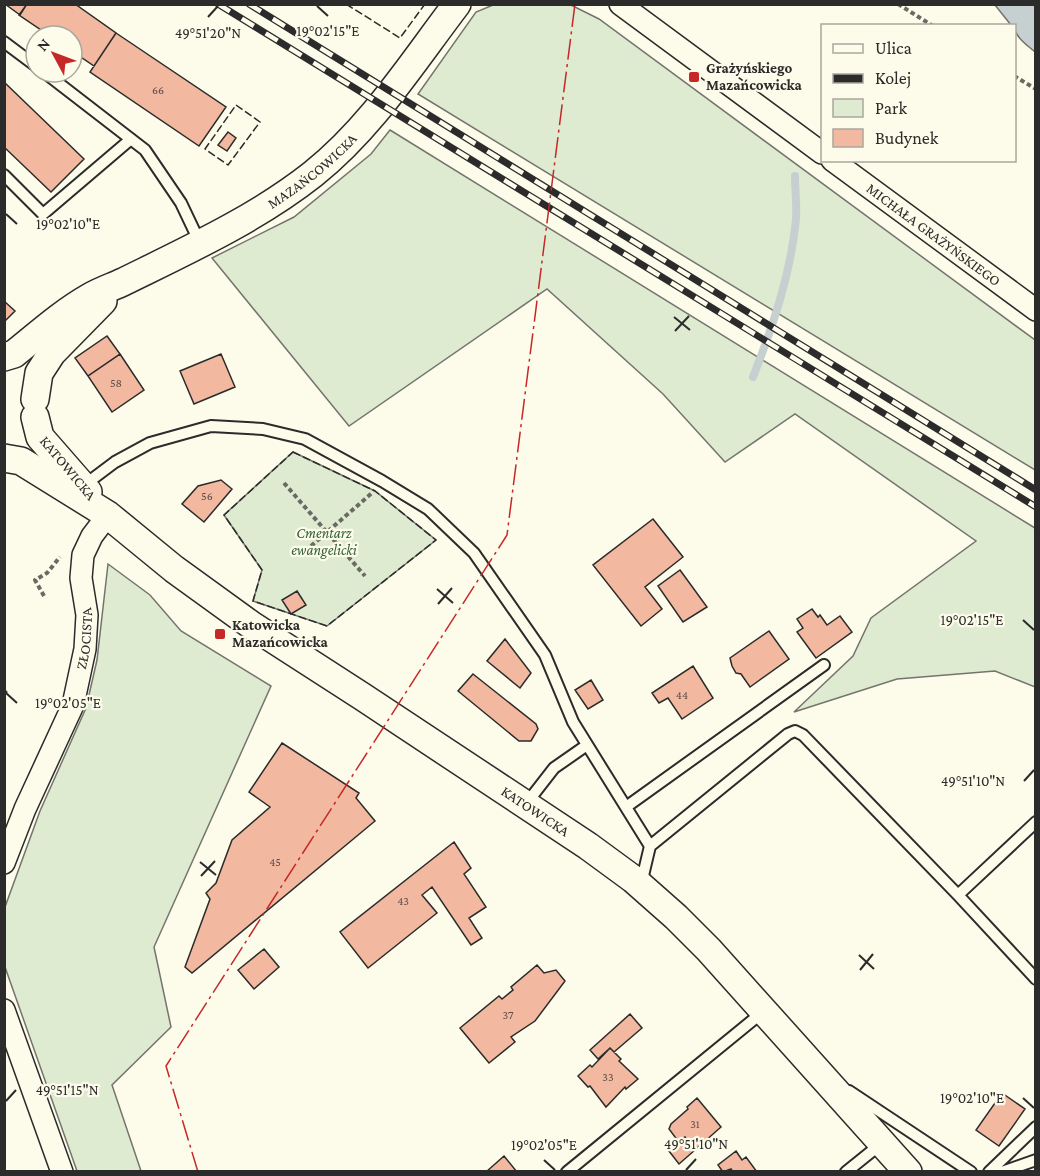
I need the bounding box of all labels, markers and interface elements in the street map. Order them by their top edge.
text: 19°02'15"E [297,23,359,39]
north arrow [24,24,84,84]
legend [821,24,1016,162]
text: 49°51'20"N [175,25,241,41]
text: N [33,35,53,54]
text: Ulica [875,38,912,58]
place label: Grażyńskiego Mazańcowicka [706,60,803,93]
text: Kolej [875,68,911,89]
marker: Grażyńskiego Mazańcowicka [687,70,701,84]
house number: 66 [152,83,164,97]
text: Park [875,98,907,118]
text: Budynek [875,128,939,148]
street label: MAZAŃCOWICKA [265,130,360,212]
street label: MICHAŁA GRAŻYŃSKIEGO [863,180,1004,289]
text: 19°02'10"E [36,216,100,232]
house number: 58 [110,376,122,390]
street label: KATOWICKA [37,433,100,503]
house number: 56 [201,489,213,503]
park label: Cmentarz ewangelicki [291,525,358,559]
street label: ZŁOCISTA [73,606,95,671]
text: 19°02'15"E [941,612,1003,628]
place label: Katowicka Mazańcowicka [232,617,329,650]
marker: Katowicka Mazańcowicka [213,627,227,641]
house number: 44 [676,688,688,702]
text: 19°02'05"E [35,695,101,711]
text: 49°51'10"N [941,773,1005,789]
street label: KATOWICKA [498,783,573,840]
house number: 45 [269,855,281,869]
house number: 43 [397,894,409,908]
house number: 37 [502,1008,514,1022]
house number: 33 [602,1070,614,1084]
text: 49°51'15"N [35,1082,99,1098]
text: 19°02'10"E [940,1090,1004,1106]
house number: 31 [690,1117,700,1131]
text: 49°51'10"N [664,1136,728,1152]
text: 19°02'05"E [511,1137,577,1153]

